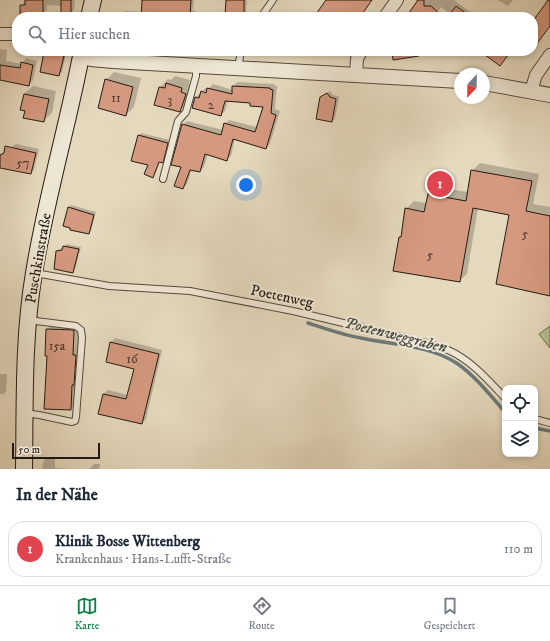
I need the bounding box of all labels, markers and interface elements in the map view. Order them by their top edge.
search box [12,12,538,56]
icon: search [26,23,48,45]
text: Hier suchen [58,25,130,44]
north arrow [454,68,490,104]
house number: 11 [111,90,121,106]
house number: 3 [168,92,173,108]
house number: 2 [208,97,215,113]
house number: 57 [16,155,30,171]
pin: 1 [427,169,453,199]
your location [236,175,256,195]
street label: Puschkinstraße [21,211,56,305]
house number: 5 [522,226,529,242]
house number: 5 [427,247,434,263]
street label: Poetenweg [249,281,316,313]
water label: Poetenweggraben [342,313,449,357]
house number: 15a [49,338,66,354]
house number: 16 [126,351,139,367]
map controls [502,385,538,457]
button: locate [502,385,538,421]
button: layers [502,421,538,457]
scale bar [12,441,100,460]
text: 50 m [18,443,40,457]
text: In der Nähe [16,484,98,506]
text: Klinik Bosse Wittenberg [55,532,200,551]
text: 1 [28,541,32,557]
text: 110 m [504,541,533,557]
text: Krankenhaus · Hans-Lufft-Straße [55,551,231,567]
tab: Karte [75,595,99,633]
tab: Route [249,595,275,633]
tab: Gespeichert [424,595,475,633]

